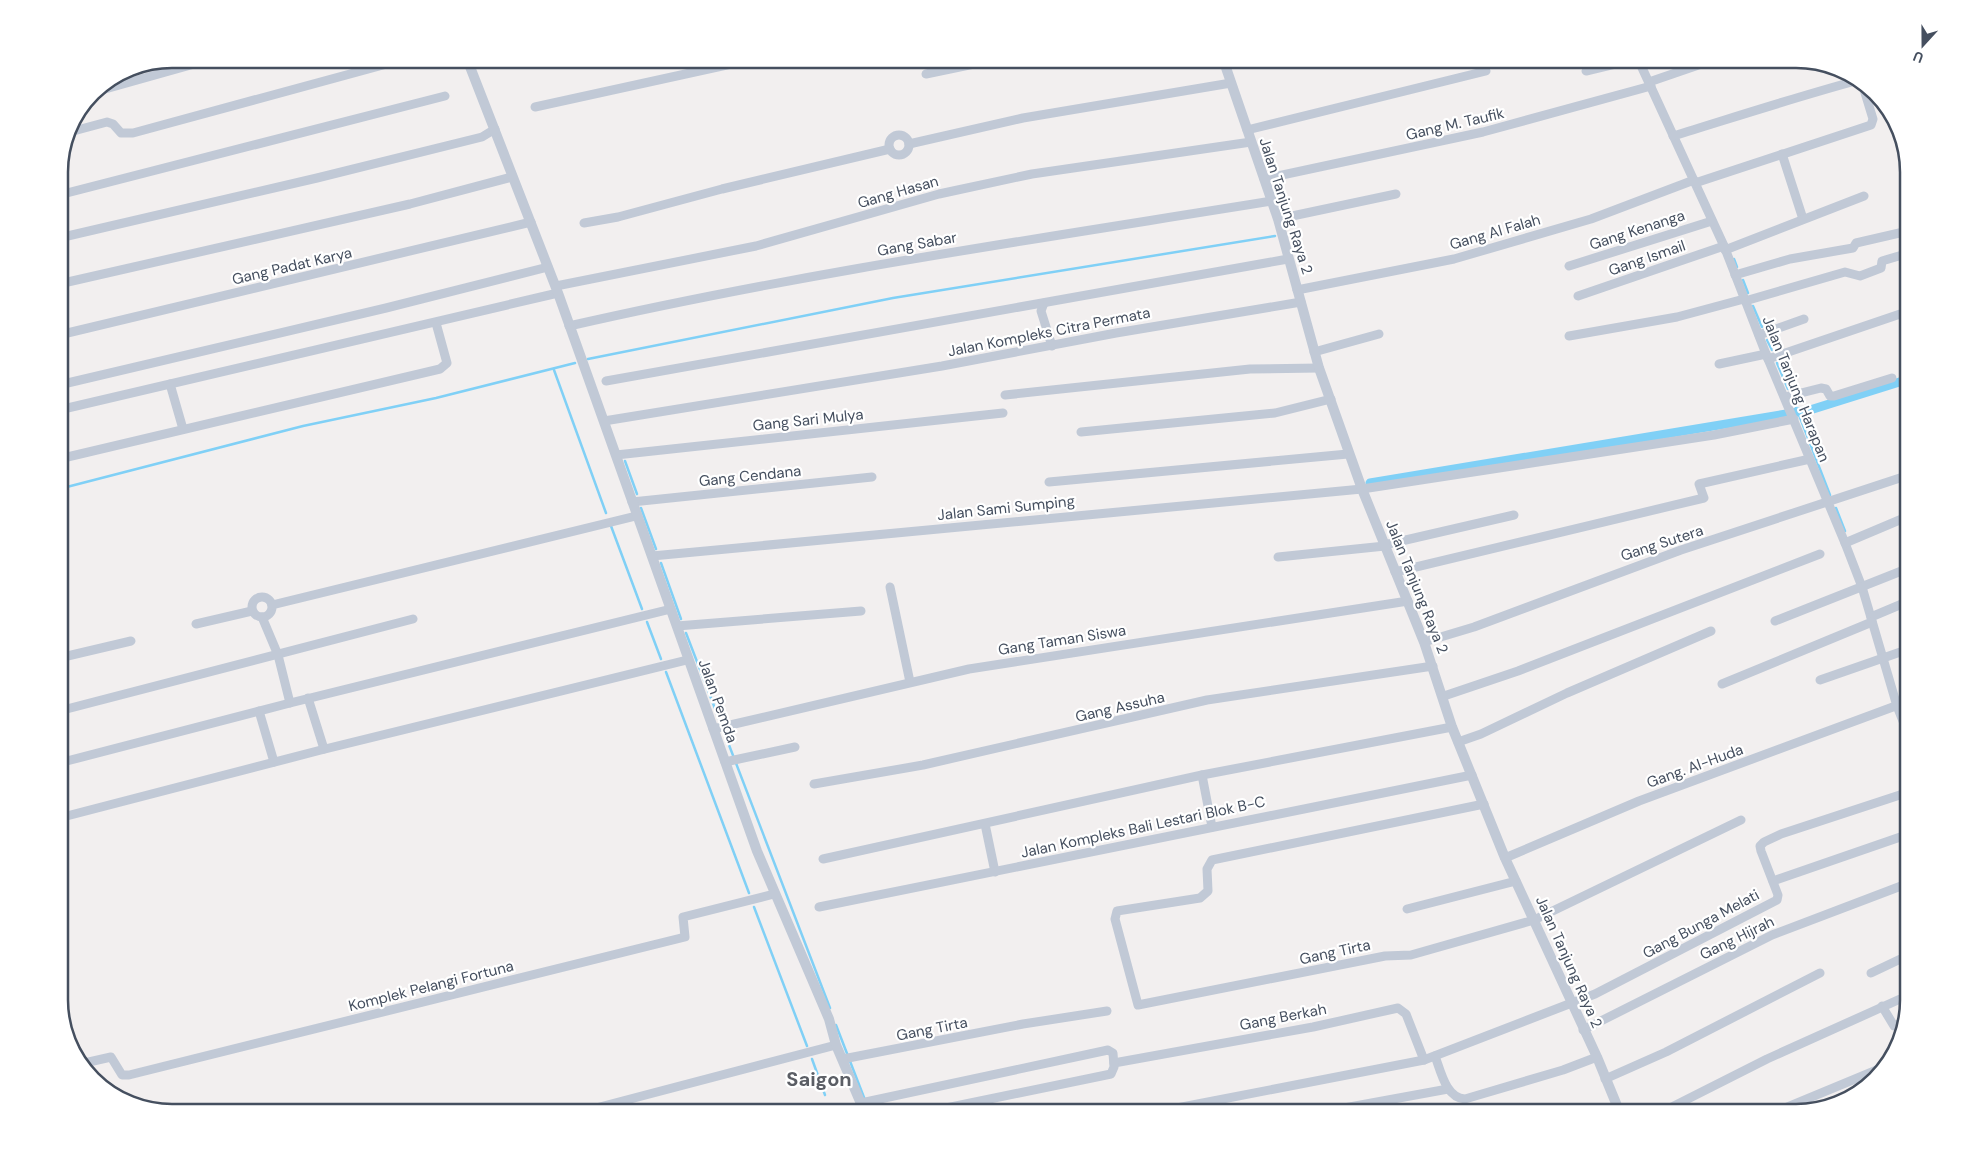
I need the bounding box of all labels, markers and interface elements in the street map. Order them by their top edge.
north arrow [1898,20,1948,70]
text: U [1911,47,1926,67]
street label: Gang M. Taufik [1404,103,1506,145]
street label: Jalan Tanjung Raya 2 [1254,135,1318,277]
street label: Gang Hasan [855,171,941,213]
street label: Gang Kenanga [1587,205,1687,255]
street label: Gang Al Falah [1447,209,1543,255]
street label: Gang Sabar [876,227,959,261]
street label: Gang Ismail [1606,236,1688,280]
street label: Gang Padat Karya [230,242,354,290]
street label: Jalan Kompleks Citra Permata [946,303,1152,361]
street label: Jalan Tanjung Harapan [1758,313,1834,465]
street label: Gang Sari Mulya [752,404,864,436]
street label: Gang Cendana [698,461,802,491]
street label: Jalan Sami Sumping [936,491,1076,525]
street label: Jalan Tanjung Raya 2 [1381,517,1453,657]
street label: Gang Sutera [1618,520,1706,566]
street label: Gang Taman Siswa [997,620,1127,660]
street label: Jalan Pemda [694,656,742,746]
street label: Gang Assuha [1073,687,1167,727]
street label: Gang. Al-Huda [1644,739,1746,793]
street label: Jalan Kompleks Bali Lestari Blok B-C [1019,791,1267,863]
street label: Gang Bunga Melati [1639,885,1763,963]
street label: Jalan Tanjung Raya 2 [1531,893,1607,1031]
street label: Gang Hijrah [1697,911,1777,965]
street label: Gang Tirta [1298,935,1372,969]
street label: Komplek Pelangi Fortuna [346,956,516,1016]
street label: Gang Berkah [1238,999,1328,1035]
street label: Gang Tirta [895,1012,969,1046]
district label: Saigon [786,1066,852,1092]

